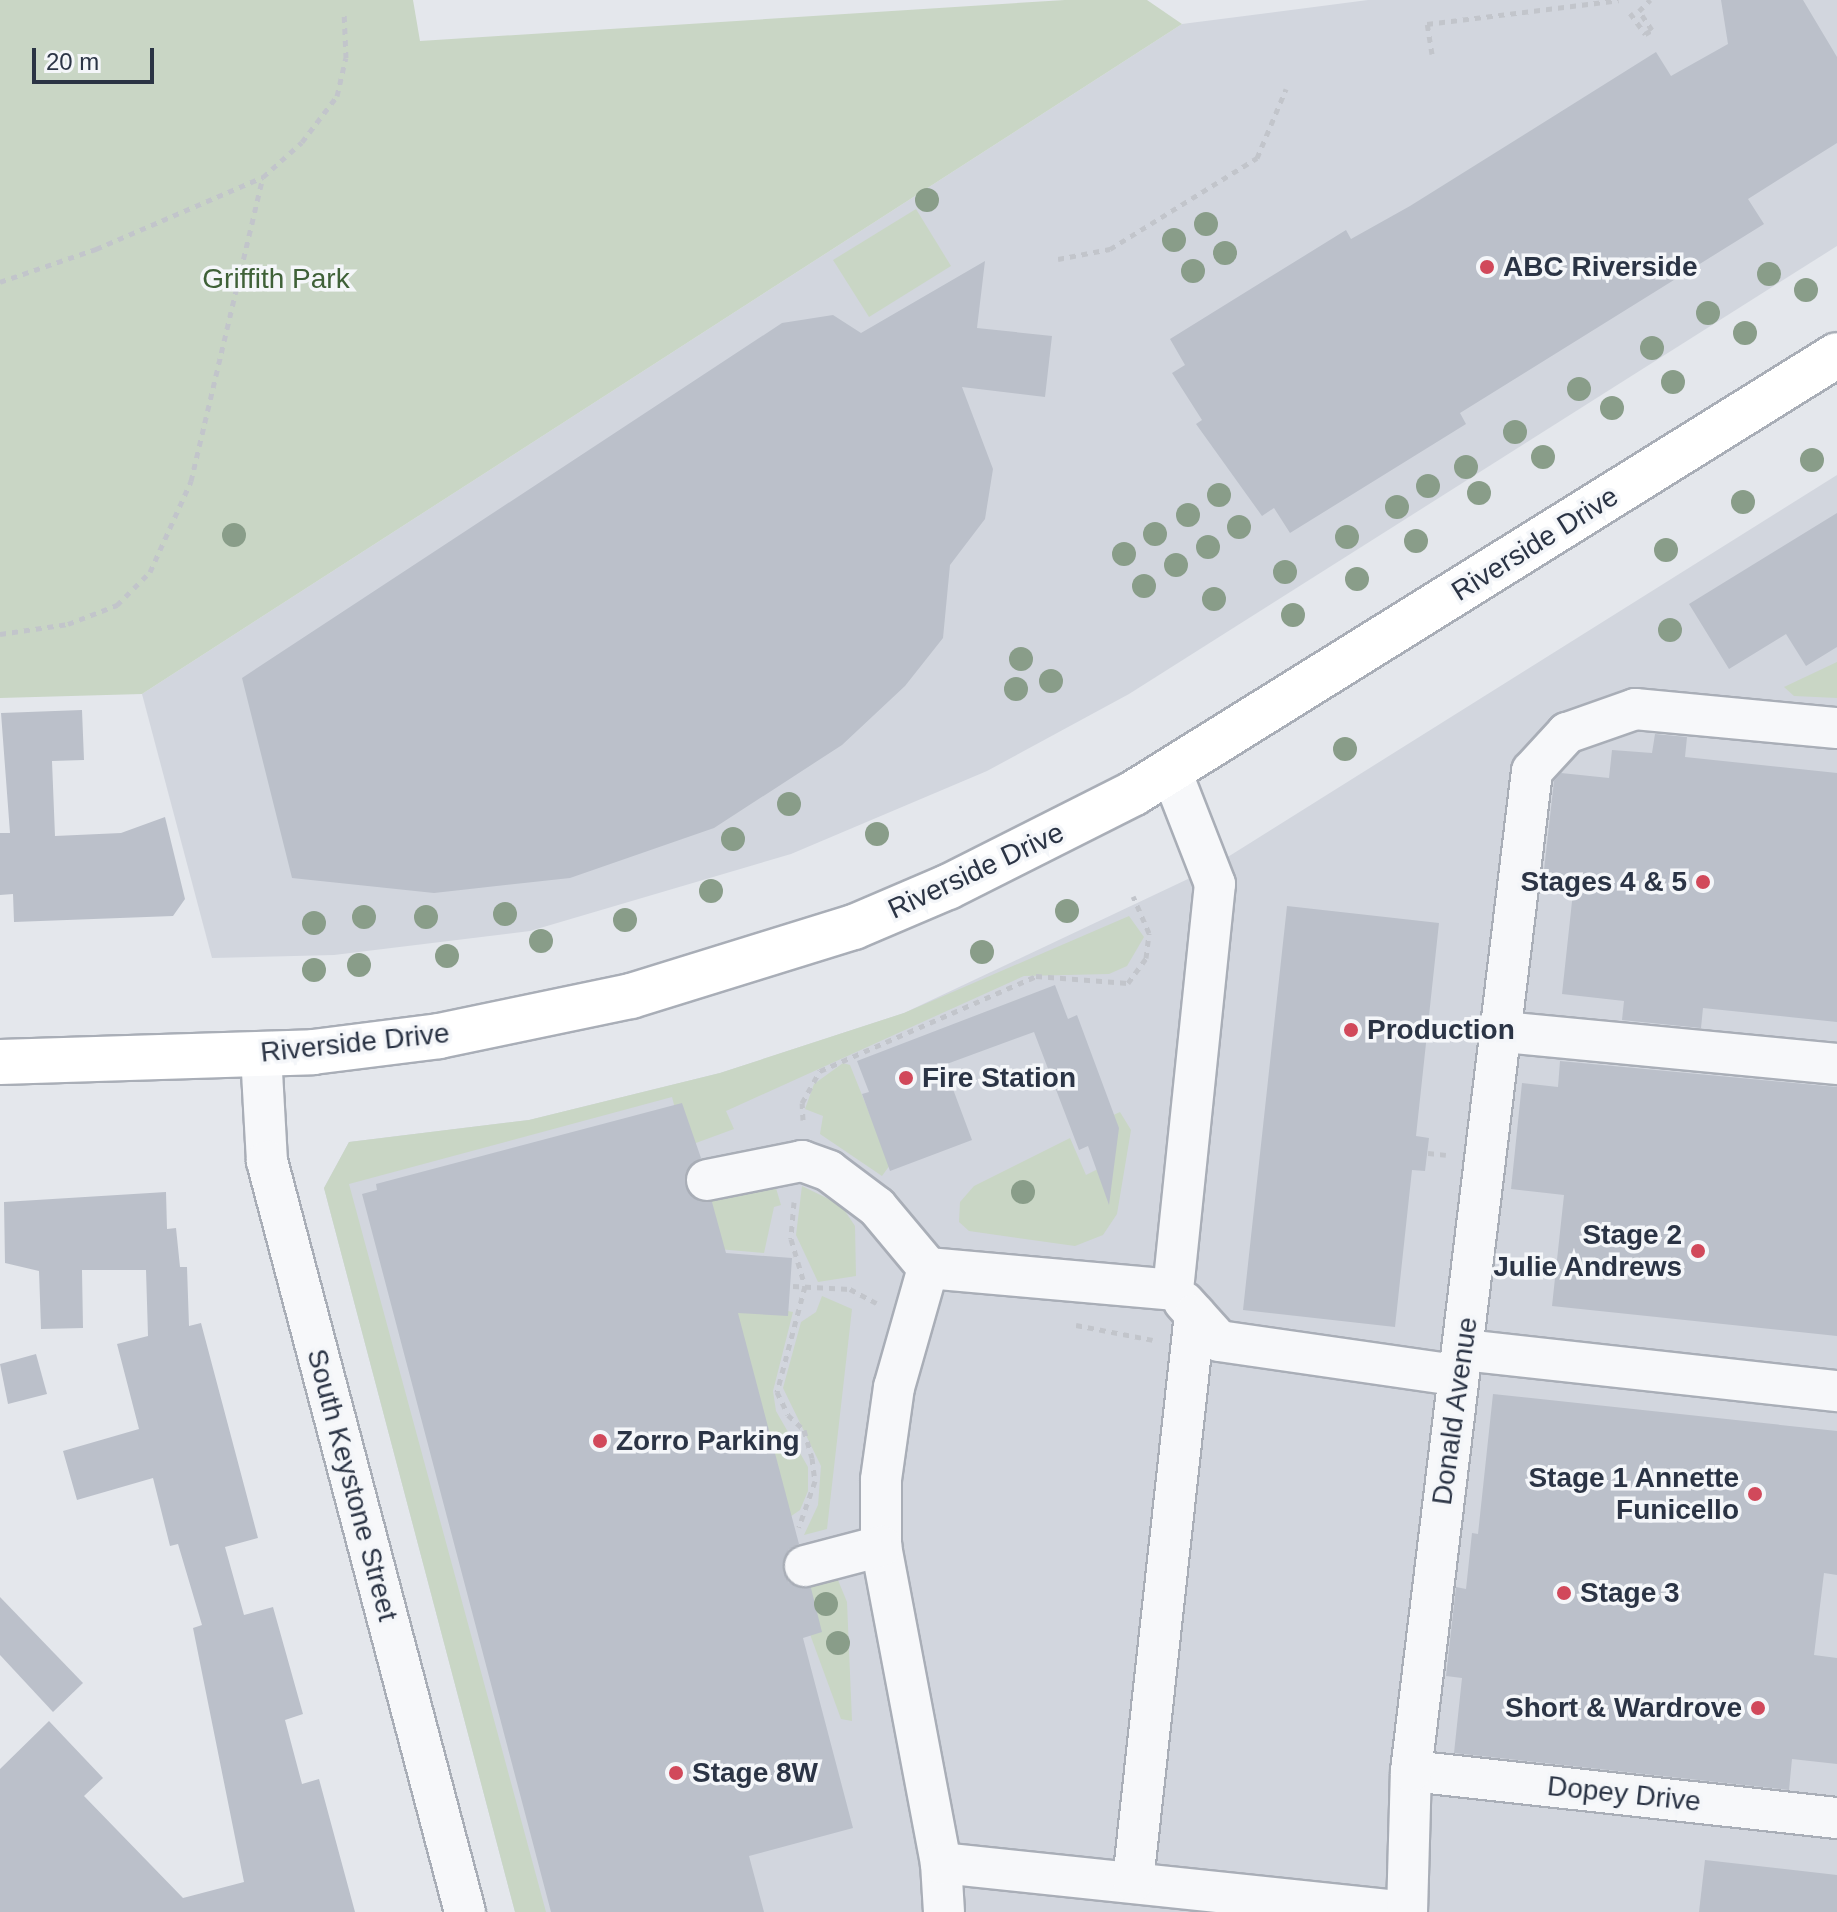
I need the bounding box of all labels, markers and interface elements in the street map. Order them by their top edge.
scale bar [36,32,158,82]
text: 20 m [46,48,99,75]
place label: ABC Riverside [1503,250,1698,284]
marker: ABC Riverside [1478,258,1496,276]
park label: Griffith Park [202,262,350,296]
street label: Riverside Drive [1446,479,1624,609]
street label: Riverside Drive [883,816,1069,926]
place label: Stages 4 & 5 [1520,865,1687,899]
marker: Stages 4 & 5 [1694,873,1712,891]
place label: Production [1367,1013,1515,1047]
street label: Riverside Drive [259,1016,451,1070]
marker: Production [1342,1021,1360,1039]
place label: Fire Station [922,1061,1076,1095]
marker: Fire Station [897,1069,915,1087]
place label: Stage 2 Julie Andrews [1492,1218,1682,1284]
marker: Stage 2 Julie Andrews [1689,1242,1707,1260]
street label: Donald Avenue [1425,1314,1485,1508]
street label: South Keystone Street [300,1345,404,1625]
place label: Zorro Parking [616,1424,800,1458]
marker: Zorro Parking [591,1432,609,1450]
place label: Stage 1 Annette Funicello [1527,1461,1739,1527]
marker: Stage 1 Annette Funicello [1746,1485,1764,1503]
place label: Stage 3 [1580,1576,1680,1610]
marker: Stage 3 [1555,1584,1573,1602]
place label: Short & Wardrove [1505,1691,1742,1725]
marker: Short & Wardrove [1749,1699,1767,1717]
place label: Stage 8W [692,1756,818,1790]
marker: Stage 8W [667,1764,685,1782]
street label: Dopey Drive [1546,1769,1702,1819]

